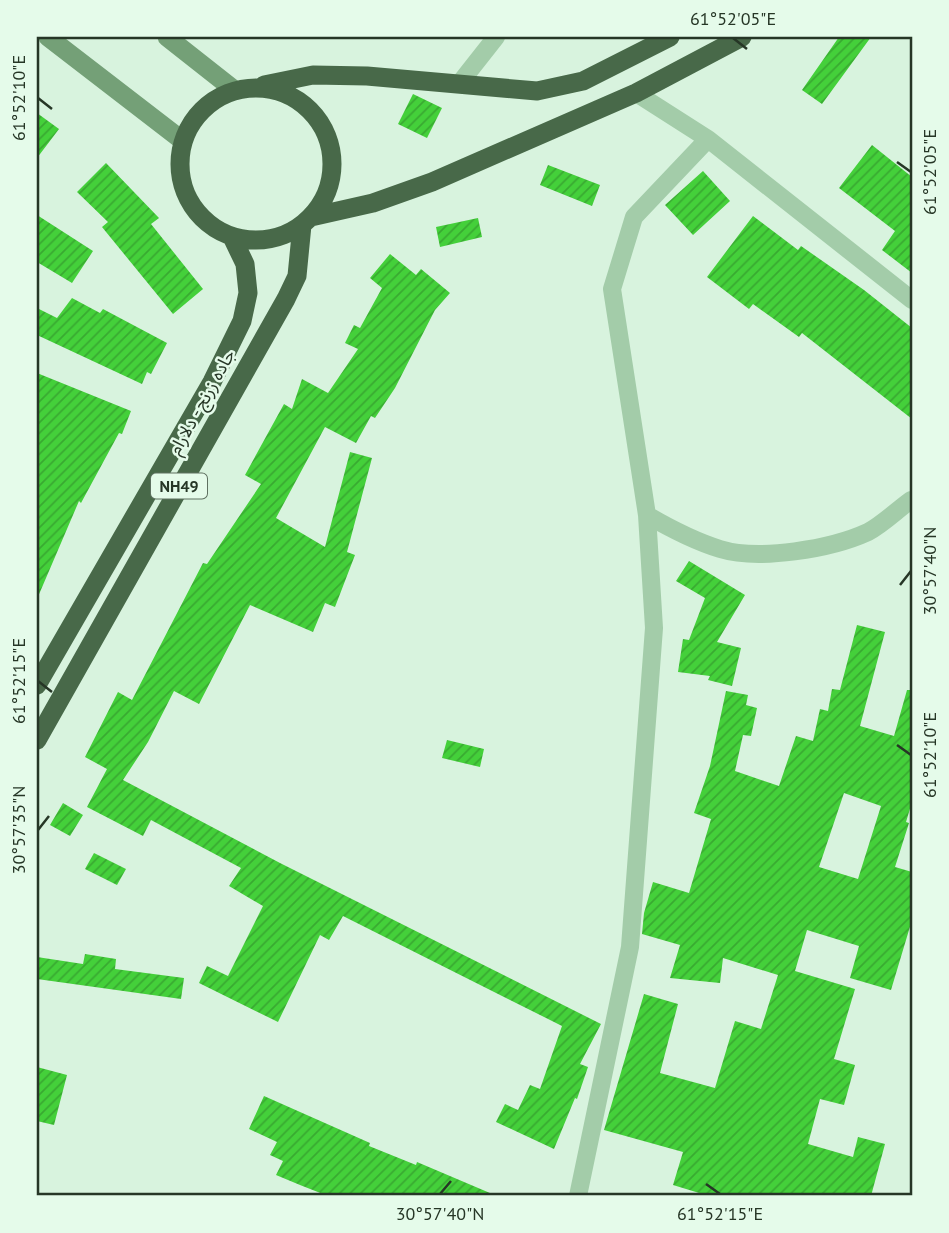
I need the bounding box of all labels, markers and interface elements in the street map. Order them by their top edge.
text: 61°52'05"E [690,7,776,30]
text: 61°52'10"E [7,55,30,141]
text: 61°52'05"E [918,129,941,215]
street label: جاده زرنج - دلارام [163,345,243,460]
road number: NH49 [151,474,207,499]
text: 30°57'40"N [918,527,941,615]
text: 61°52'15"E [7,638,30,724]
text: 61°52'10"E [918,712,941,798]
text: 30°57'35"N [7,786,30,874]
text: 30°57'40"N [396,1202,484,1225]
text: 61°52'15"E [677,1202,763,1225]

